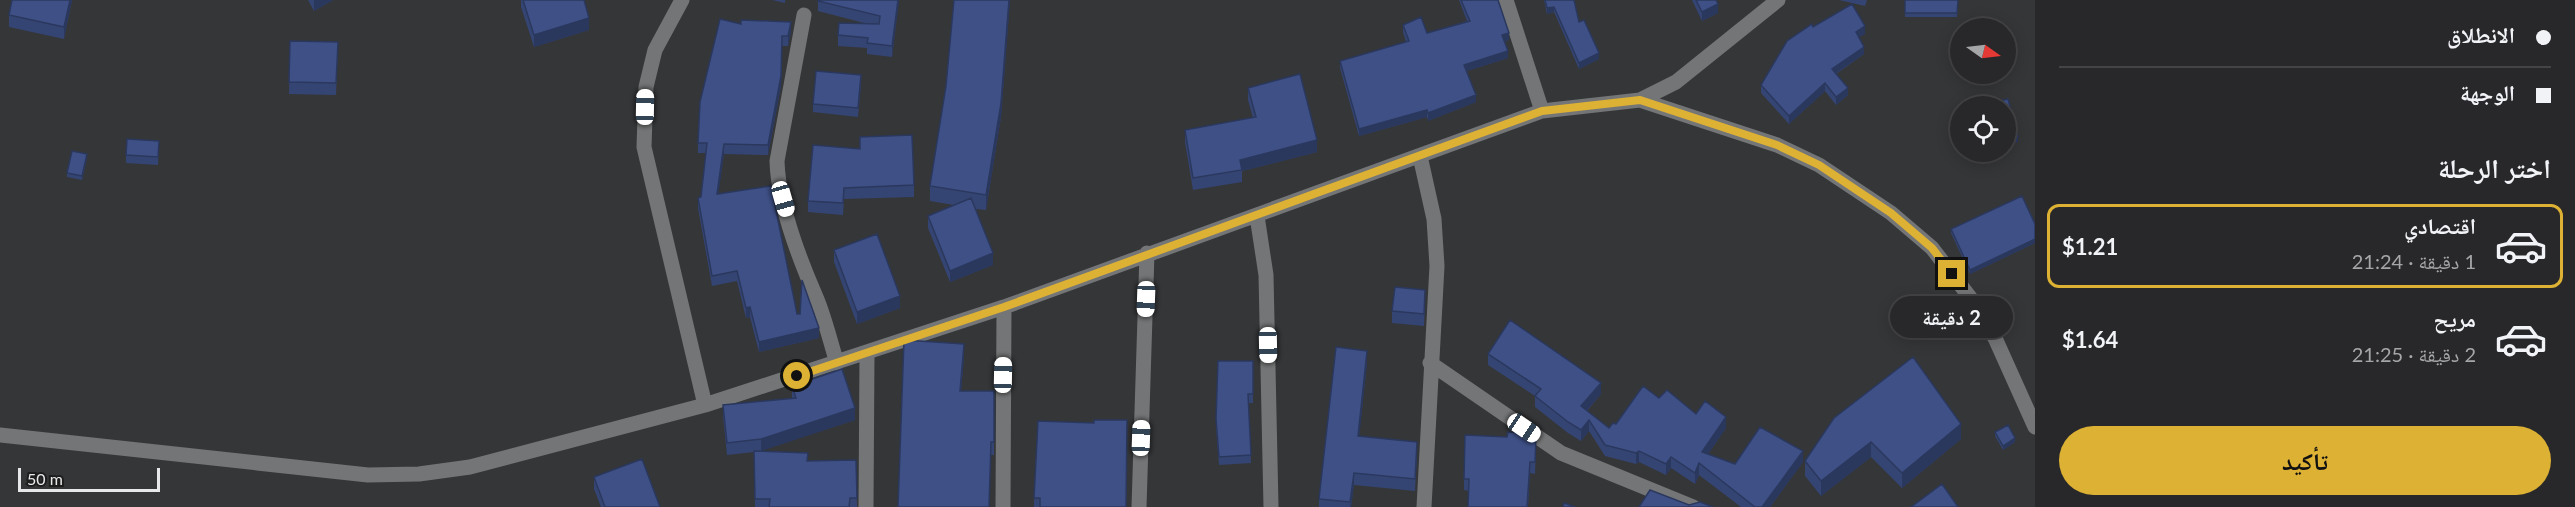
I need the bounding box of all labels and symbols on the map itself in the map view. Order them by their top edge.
north arrow [1950,18,2016,84]
car [636,89,654,125]
car [769,179,797,219]
route end [1938,260,1965,287]
car [1136,281,1156,317]
callout: 2 دقيقة [1890,295,2014,337]
car [1259,327,1277,363]
car [994,357,1012,393]
route start [783,362,810,389]
car [1504,410,1544,446]
car [1131,420,1151,456]
scale bar [18,465,160,492]

